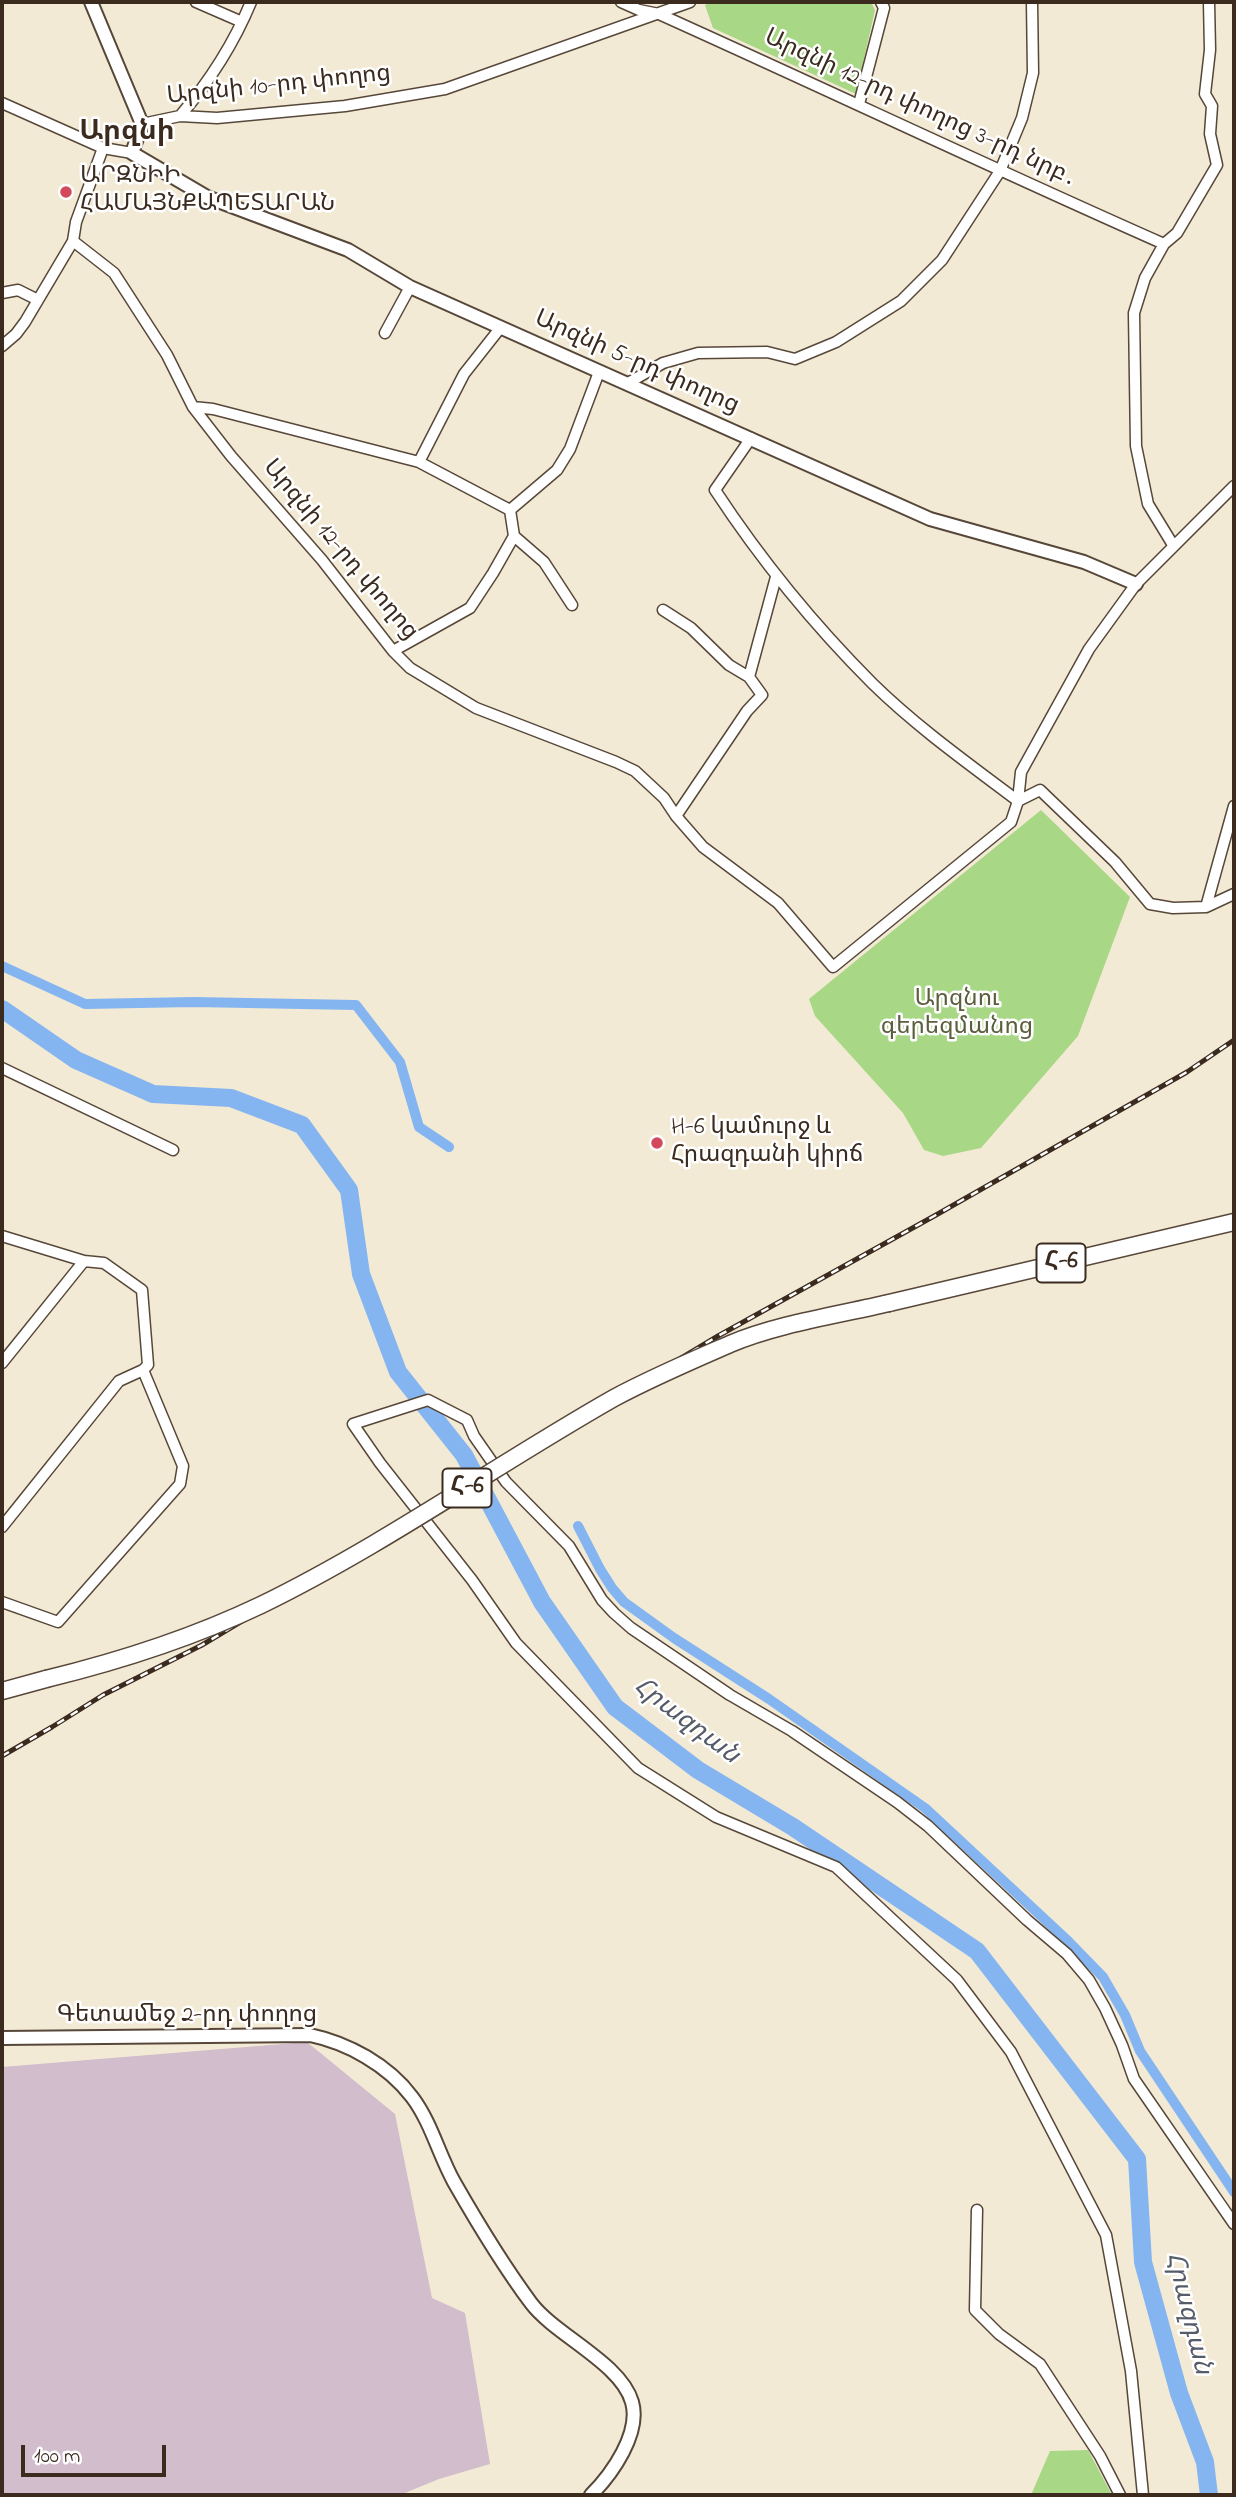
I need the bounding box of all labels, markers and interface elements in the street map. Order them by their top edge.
street label: Արզնի 12-րդ փողոց 3-րդ նրբ․ [759,25,1081,195]
street label: Արզնի 10-րդ փողոց [165,61,393,113]
district label: Արզնի [79,117,175,151]
place label: ԱՐԶՆԻԻ ՀԱՄԱՅՆՔԱՊԵՏԱՐԱՆ [80,164,335,220]
marker: ԱՐԶՆԻԻ ՀԱՄԱՅՆՔԱՊԵՏԱՐԱՆ [58,184,74,200]
street label: Արզնի 5-րդ փողոց [529,306,743,422]
street label: Արզնի 12-րդ փողոց [255,455,423,647]
park label: Արզնու գերեզմանոց [881,987,1033,1043]
place label: H-6 կամուրջ և Հրազդանի կիրճ [671,1115,863,1171]
marker: H-6 կամուրջ և Հրազդանի կիրճ [649,1135,665,1151]
road number: Հ-6 [1036,1244,1086,1282]
road number: Հ-6 [442,1469,491,1508]
water label: Հրազդան [626,1673,744,1773]
street label: Գետամեջ 2-րդ փողոց [57,2003,317,2031]
water label: Հրազդան [1156,2250,1216,2378]
scale bar [24,2430,170,2474]
text: 100 m [34,2442,80,2472]

